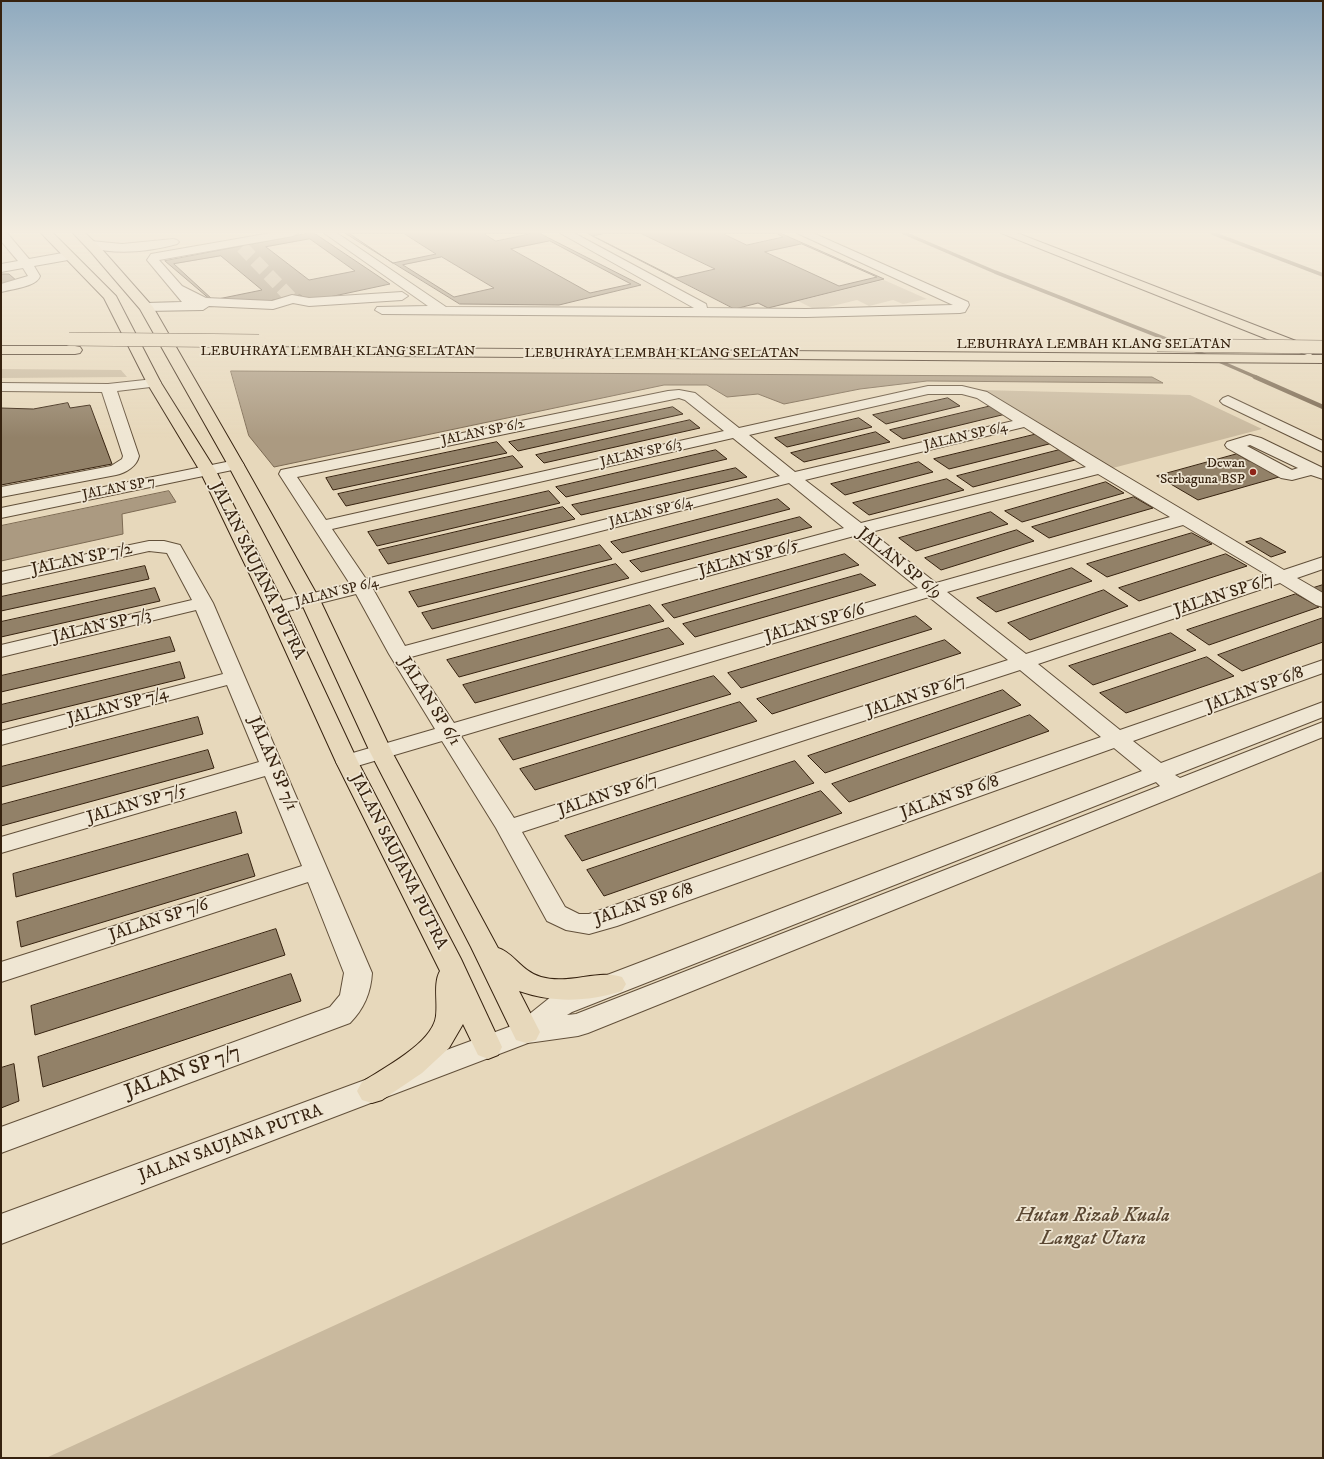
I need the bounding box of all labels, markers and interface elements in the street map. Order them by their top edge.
street label: LEBUHRAYA LEMBAH KLANG SELATAN [957,337,1231,353]
street label: LEBUHRAYA LEMBAH KLANG SELATAN [201,344,475,360]
street label: LEBUHRAYA LEMBAH KLANG SELATAN [525,346,799,362]
street label: JALAN SP 6/2 [440,416,526,450]
street label: JALAN SP 6/4 [923,419,1009,455]
street label: JALAN SP 6/3 [599,437,683,471]
place label: Dewan Serbaguna BSP [1160,456,1245,488]
marker: Dewan Serbaguna BSP [1248,467,1258,477]
street label: JALAN SP 7 [81,474,157,504]
street label: JALAN SAUJANA PUTRA [205,479,309,663]
street label: JALAN SP 6/4 [608,495,694,531]
street label: JALAN SP 6/9 [853,524,945,604]
street label: JALAN SP 6/5 [697,536,801,582]
street label: JALAN SP 7/2 [30,539,134,581]
street label: JALAN SP 6/7 [1172,570,1276,622]
street label: JALAN SP 6/4 [294,575,380,611]
street label: JALAN SP 6/6 [763,600,867,648]
street label: JALAN SP 7/3 [51,606,153,648]
street label: JALAN SP 6/1 [394,654,464,750]
street label: JALAN SP 6/8 [1203,663,1307,717]
street label: JALAN SP 6/7 [864,671,968,723]
street label: JALAN SP 7/4 [65,684,171,730]
street label: JALAN SP 7/1 [243,714,301,814]
street label: JALAN SP 6/7 [556,770,660,822]
street label: JALAN SAUJANA PUTRA [345,771,451,953]
street label: JALAN SP 6/8 [898,772,1002,824]
street label: JALAN SP 7/5 [85,781,189,829]
street label: JALAN SP 6/8 [592,879,696,931]
street label: JALAN SP 7/6 [107,895,211,947]
street label: JALAN SP 7/7 [122,1041,244,1105]
street label: JALAN SAUJANA PUTRA [136,1101,326,1187]
park label: Hutan Rizab Kuala Langat Utara [1016,1205,1170,1252]

